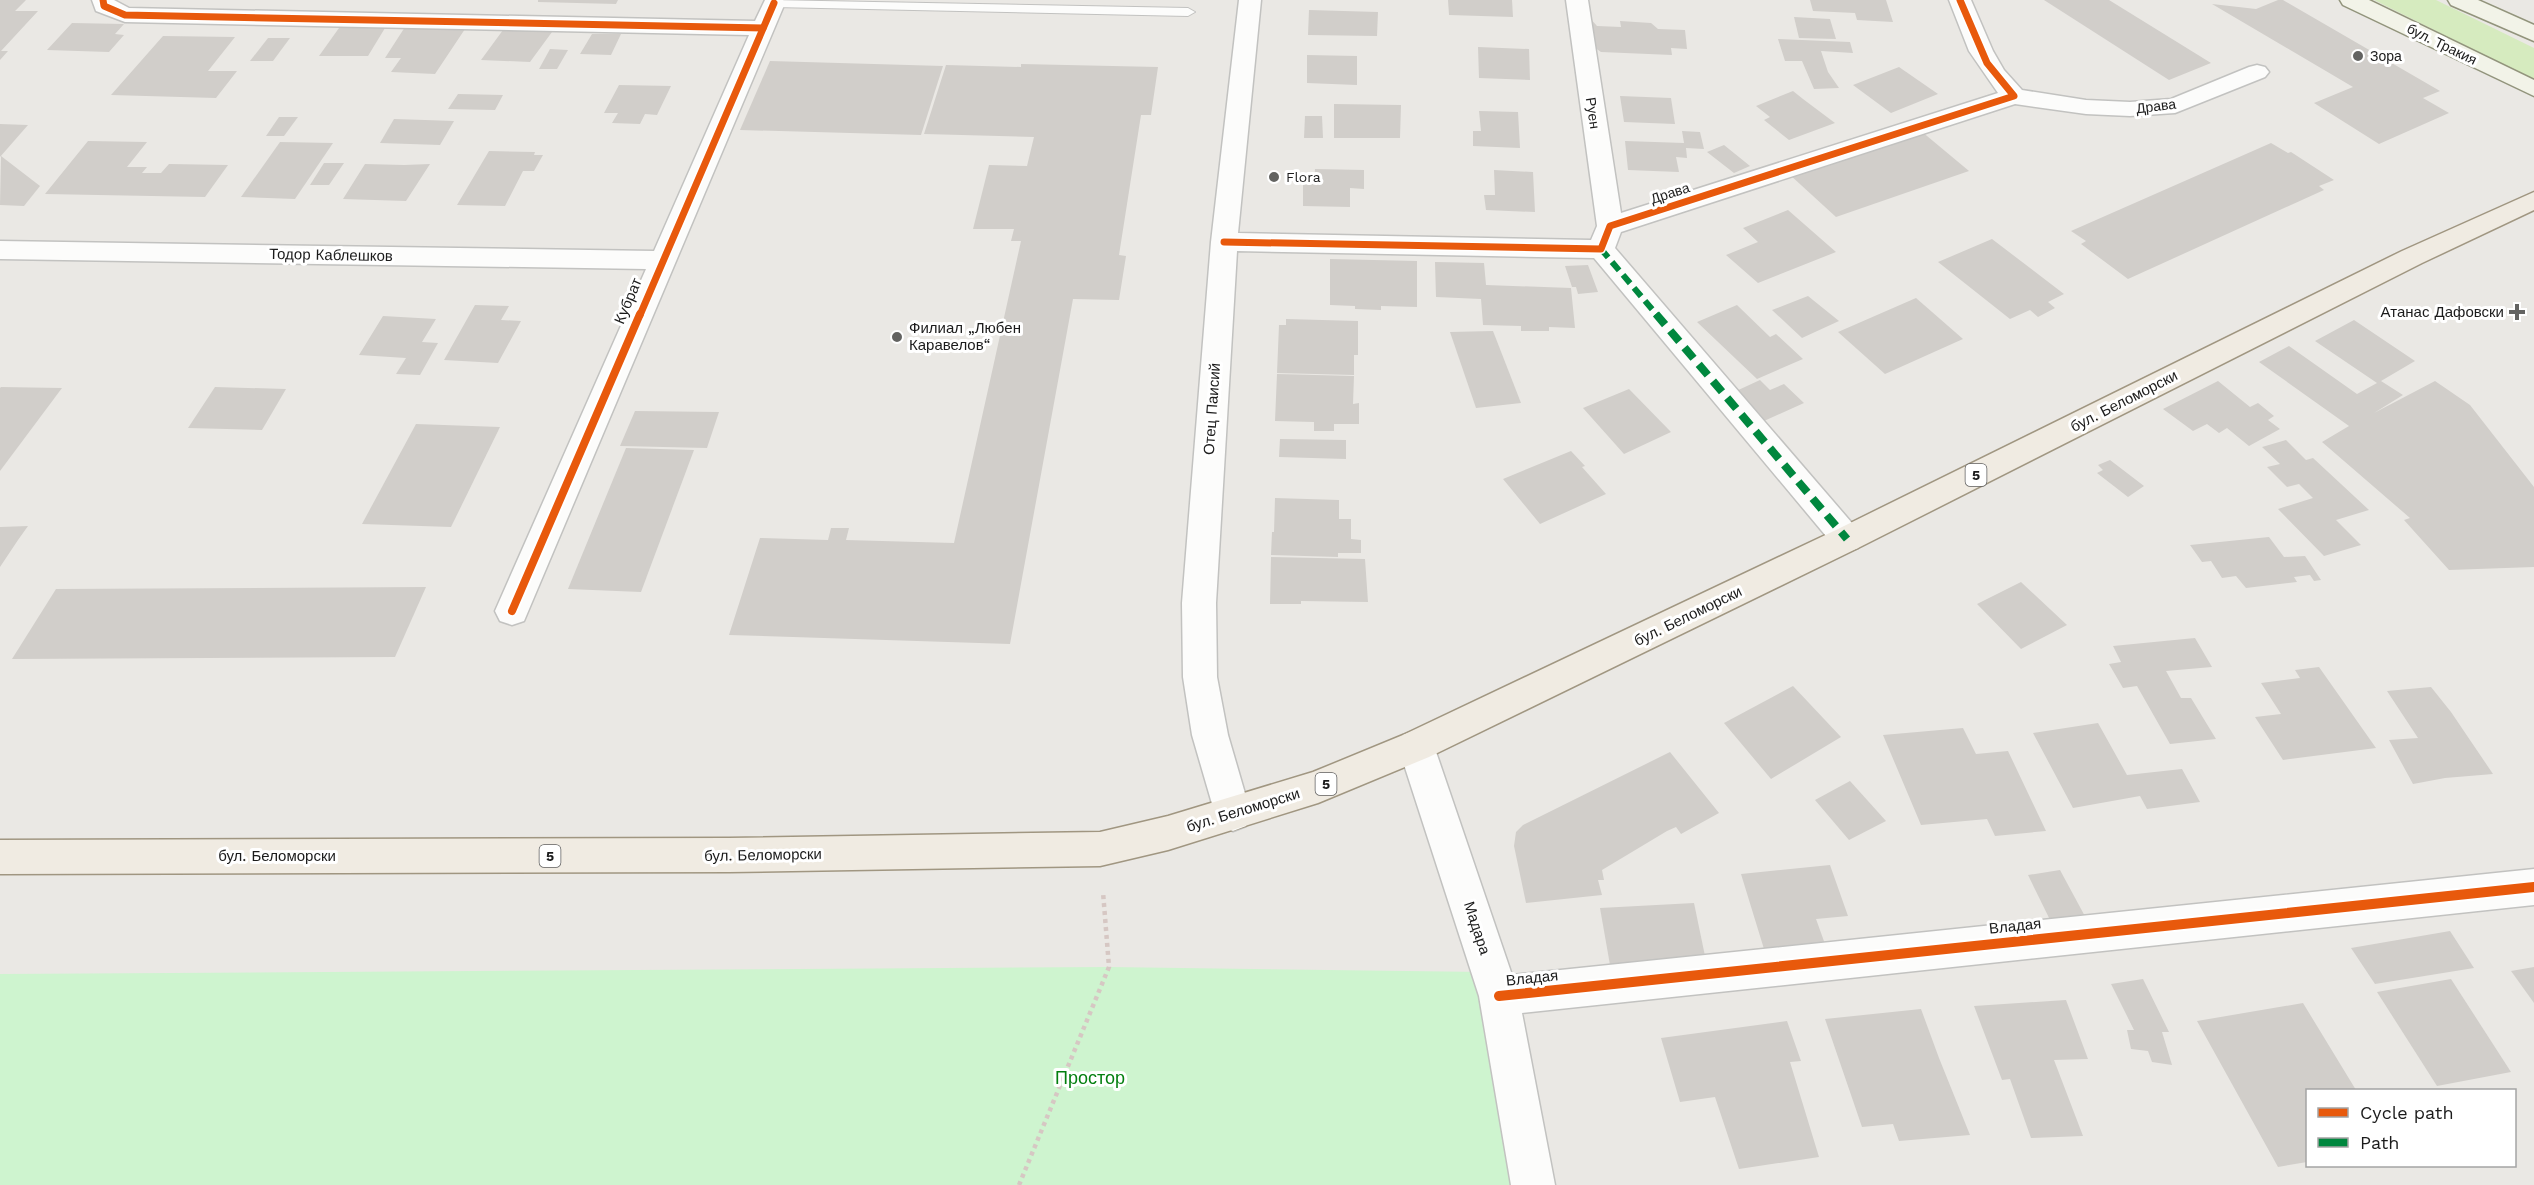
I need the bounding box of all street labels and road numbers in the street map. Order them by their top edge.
street label: бул. Тракия [2404,20,2480,68]
street label: Руен [1583,96,1603,130]
street label: Драва [2135,96,2177,116]
street label: Драва [1648,179,1692,207]
street label: Тодор Каблешков [269,245,393,265]
street label: Кубрат [610,275,646,327]
street label: Отец Паисий [1200,362,1224,456]
street label: бул. Беломорски [2067,366,2181,436]
road number: 5 [1966,464,1986,486]
street label: бул. Беломорски [1631,582,1745,650]
road number: 5 [1316,773,1336,795]
street label: бул. Беломорски [1184,784,1302,836]
road number: 5 [540,845,560,867]
street label: бул. Беломорски [704,845,822,865]
street label: бул. Беломорски [218,847,336,865]
street label: Мадара [1460,899,1494,957]
street label: Владая [1988,914,2042,938]
street label: Владая [1505,966,1559,990]

